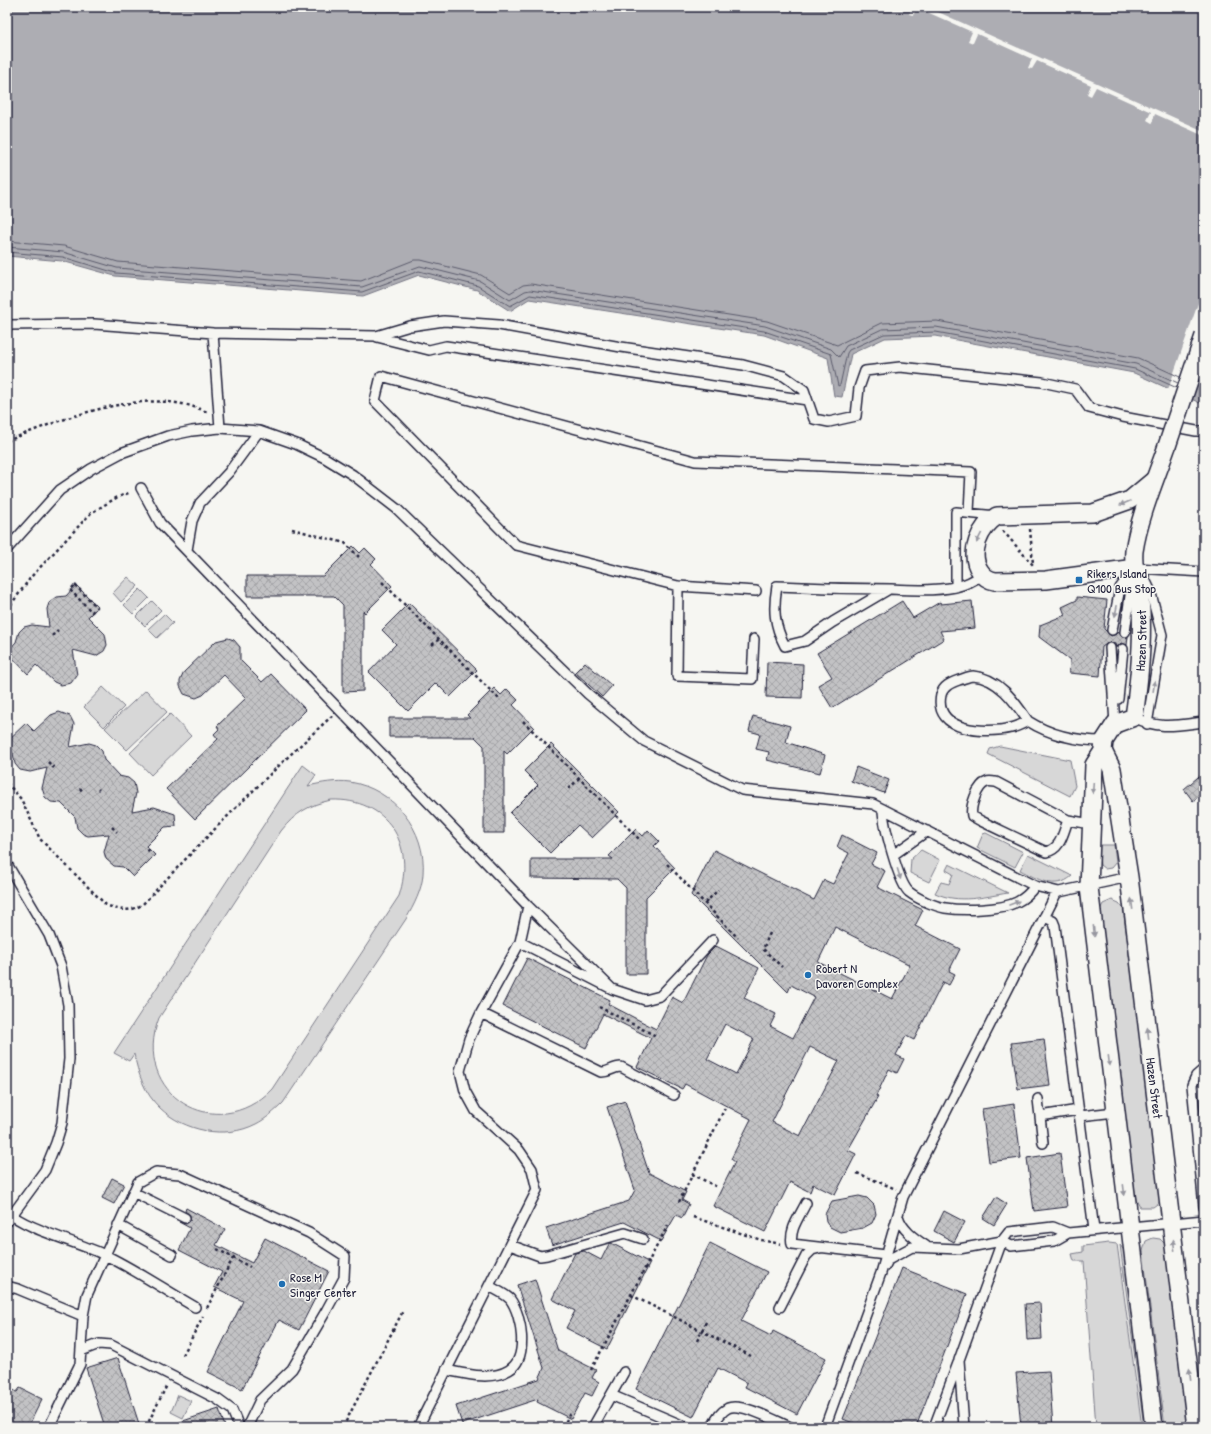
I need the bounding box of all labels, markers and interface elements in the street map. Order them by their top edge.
one-way arrow [1118,500,1130,506]
one-way arrow [976,532,982,544]
place label: Rikers Island Q100 Bus Stop [1087,564,1156,597]
marker: Rikers Island Q100 Bus Stop [1074,575,1084,585]
one-way arrow [1112,605,1118,617]
street label: Hazen Street [1131,609,1151,672]
one-way arrow [1151,680,1157,692]
one-way arrow [1089,782,1096,794]
one-way arrow [896,868,902,880]
one-way arrow [1129,898,1135,910]
one-way arrow [1008,899,1020,905]
one-way arrow [1091,925,1097,937]
place label: Robert N Davoren Complex [816,959,898,992]
marker: Robert N Davoren Complex [803,970,813,980]
one-way arrow [1145,1027,1151,1039]
one-way arrow [1106,1054,1113,1067]
street label: Hazen Street [1142,1057,1167,1120]
one-way arrow [1121,1184,1128,1196]
one-way arrow [1171,1239,1177,1251]
place label: Rose M Singer Center [290,1268,357,1301]
marker: Rose M Singer Center [277,1279,287,1289]
one-way arrow [1186,1368,1193,1380]

